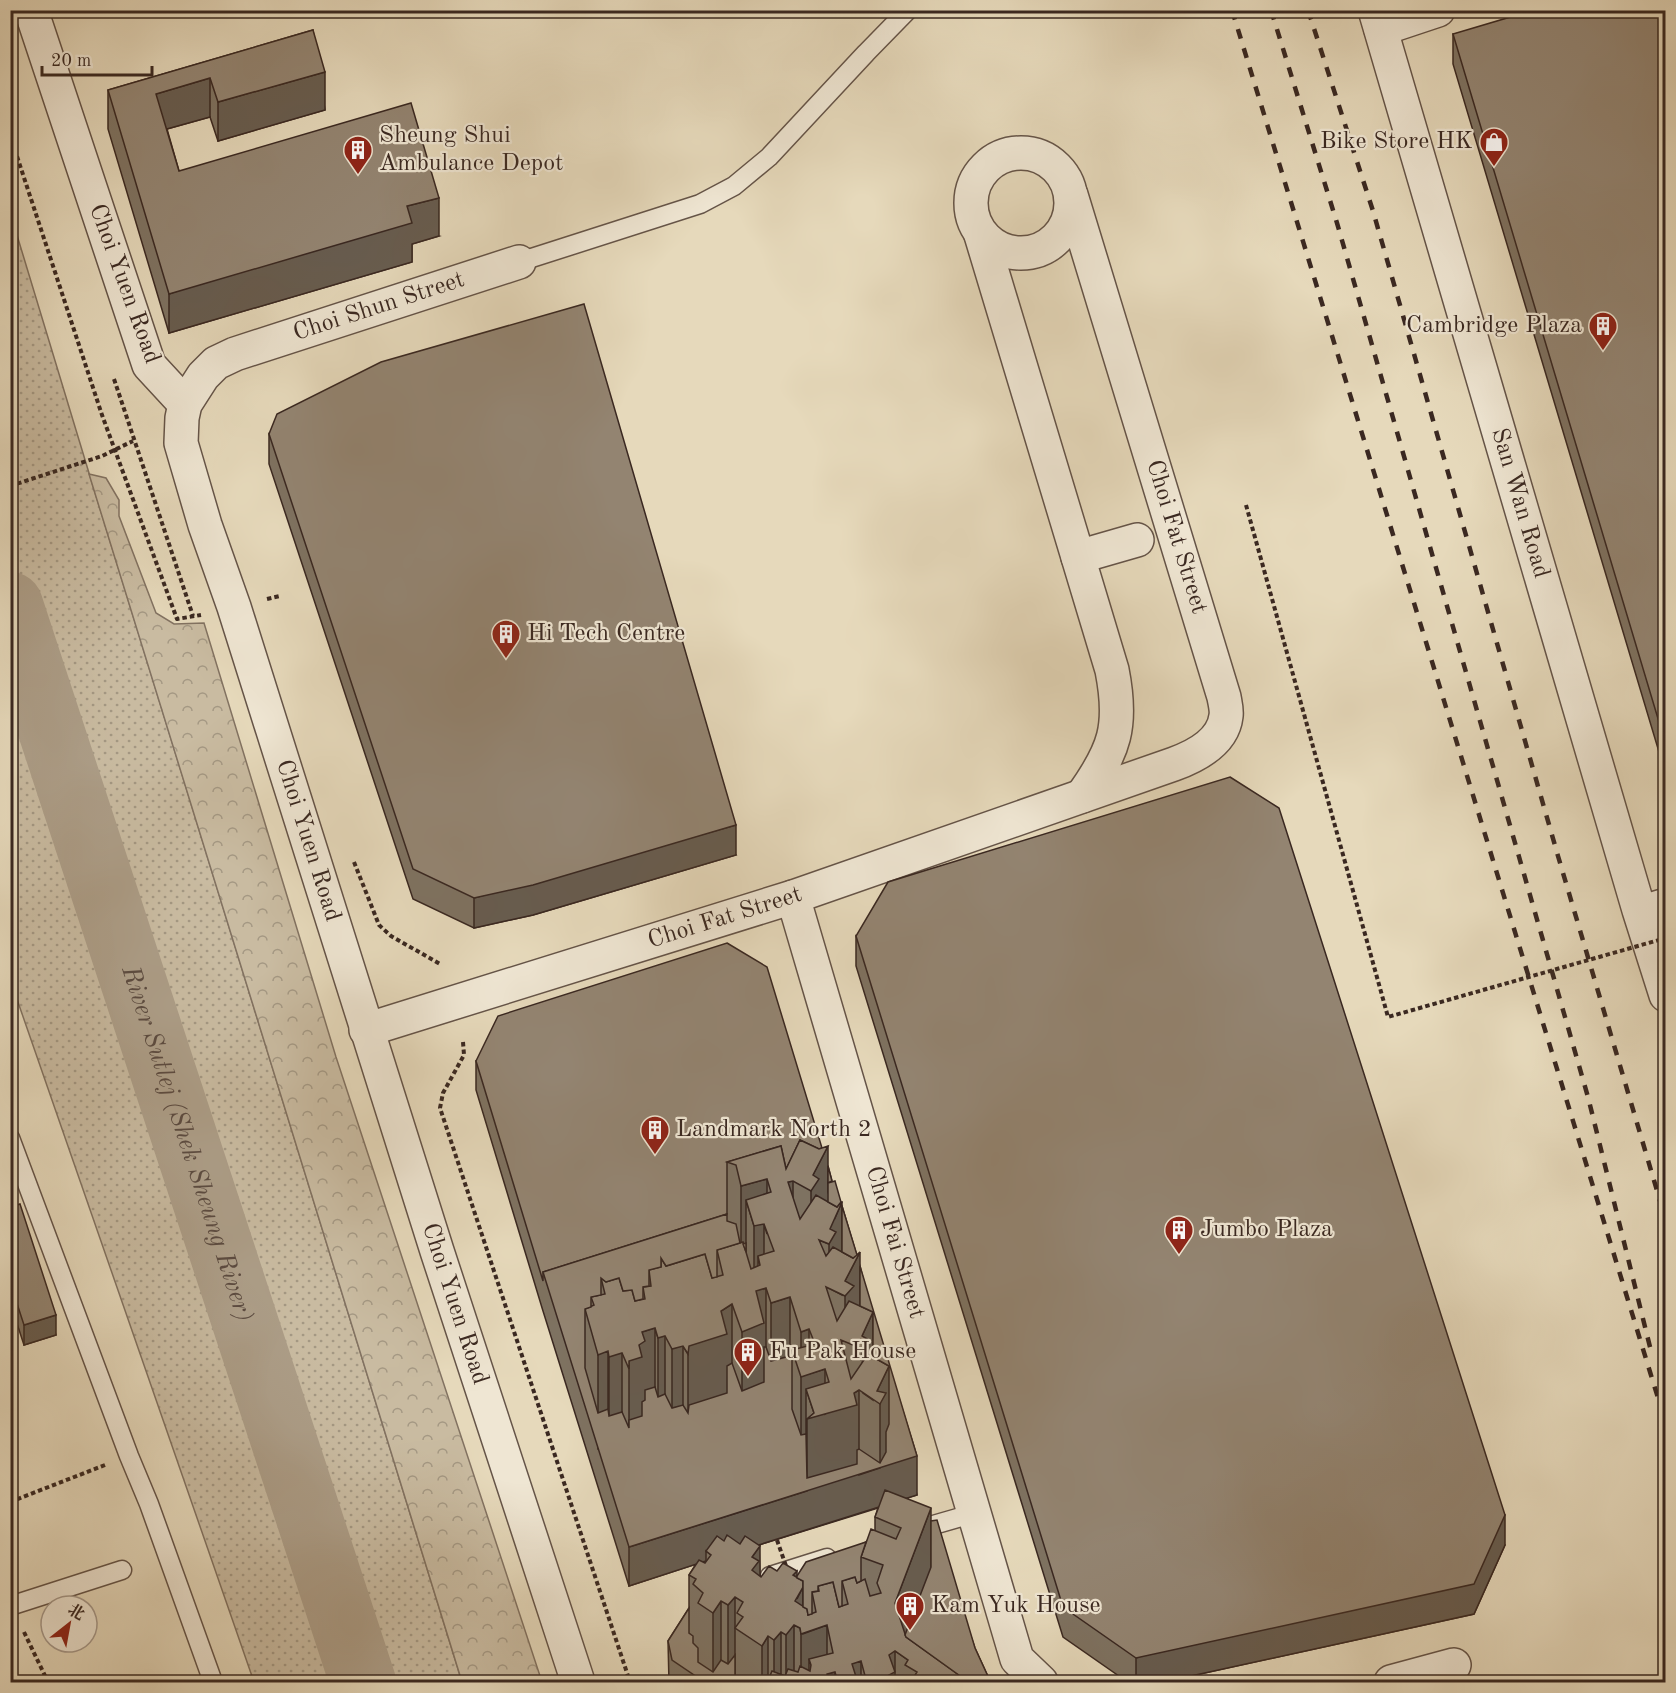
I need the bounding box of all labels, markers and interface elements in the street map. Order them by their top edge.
scale bar [42,39,152,77]
text: 20 m [51,52,91,70]
place label: Sheung Shui Ambulance Depot [379,124,564,176]
shop icon: Bike Store HK [1478,126,1510,168]
place label: Bike Store HK [1320,130,1473,154]
building icon: Sheung Shui Ambulance Depot [342,134,374,176]
street label: Choi Yuen Road [84,201,164,367]
street label: Choi Shun Street [291,268,467,346]
building icon: Cambridge Plaza [1587,310,1619,352]
place label: Cambridge Plaza [1406,314,1582,338]
street label: San Wan Road [1486,425,1553,581]
street label: Choi Fat Street [1141,457,1211,617]
building icon: Hi Tech Centre [490,618,522,660]
place label: Hi Tech Centre [527,622,685,646]
street label: Choi Yuen Road [271,757,344,924]
street label: Choi Fat Street [645,883,805,953]
water label: River Sutlej (Shek Sheung River) [116,962,257,1325]
building icon: Landmark North 2 [639,1114,671,1156]
place label: Landmark North 2 [676,1118,872,1142]
street label: Choi Fai Street [861,1163,928,1321]
building icon: Jumbo Plaza [1163,1214,1195,1256]
place label: Jumbo Plaza [1200,1218,1333,1242]
street label: Choi Yuen Road [417,1220,492,1388]
building icon: Fu Pak House [732,1336,764,1378]
place label: Fu Pak House [769,1340,916,1364]
building icon: Kam Yuk House [894,1590,926,1632]
north arrow [39,1594,99,1654]
place label: Kam Yuk House [931,1594,1101,1618]
text: 北 [65,1600,88,1624]

